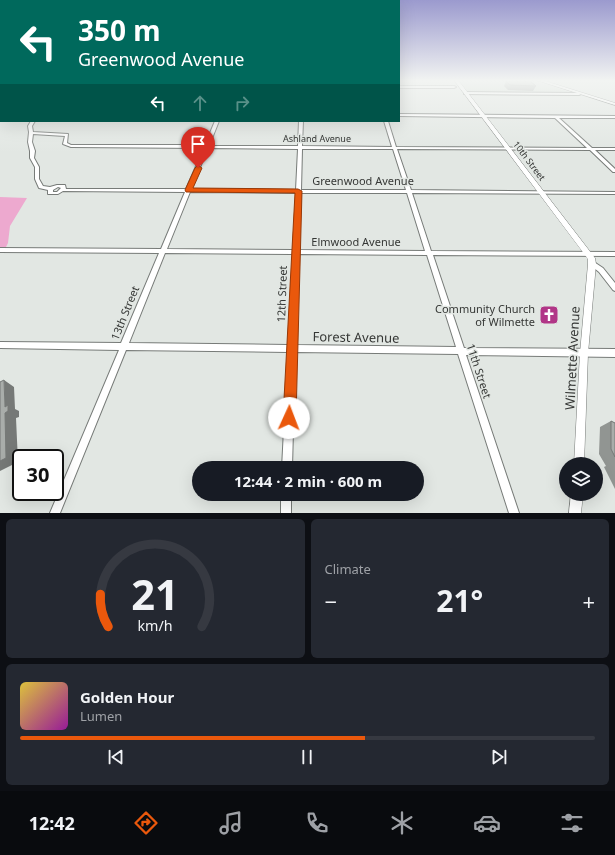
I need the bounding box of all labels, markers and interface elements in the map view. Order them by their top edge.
text: 350 m [78,11,161,49]
icon: left [12,16,64,68]
text: Greenwood Avenue [78,47,244,71]
icon: left [147,92,169,114]
icon: ahead [189,92,211,114]
icon: right [231,92,253,114]
pin [181,127,215,168]
street label: Ashland Avenue [283,132,351,145]
icon: arrive [187,133,209,155]
street label: 10th Street [510,138,549,184]
street label: Greenwood Avenue [312,173,414,188]
street label: Elmwood Avenue [311,234,401,249]
street label: 12th Street [273,265,290,323]
street label: 13th Street [107,284,142,342]
place label: Community Church of Wilmette [435,301,535,329]
church icon: Community Church of Wilmette [538,304,560,326]
street label: Wilmette Avenue [560,306,584,410]
street label: Forest Avenue [312,327,400,347]
street label: 11th Street [464,341,495,400]
position arrow [268,397,310,439]
speed limit sign: 30 [12,449,64,501]
map controls [559,457,603,501]
button: layers [559,457,603,501]
text: 12:44 · 2 min · 600 m [234,471,382,491]
text: Climate [325,560,371,578]
text: 21 [131,565,179,621]
text: 21° [436,580,483,621]
text: − [325,586,337,616]
text: + [582,586,595,616]
text: km/h [138,615,173,634]
text: Golden Hour [80,687,174,707]
text: Lumen [80,707,122,725]
icon: previous [105,746,127,768]
icon: pause [296,746,318,768]
icon: next [488,746,510,768]
icon: directions [132,809,160,837]
icon: music [217,809,245,837]
icon: phone [303,809,331,837]
icon: climate [388,809,416,837]
icon: car [473,809,501,837]
icon: filters [558,809,586,837]
text: 12:42 [29,811,75,835]

